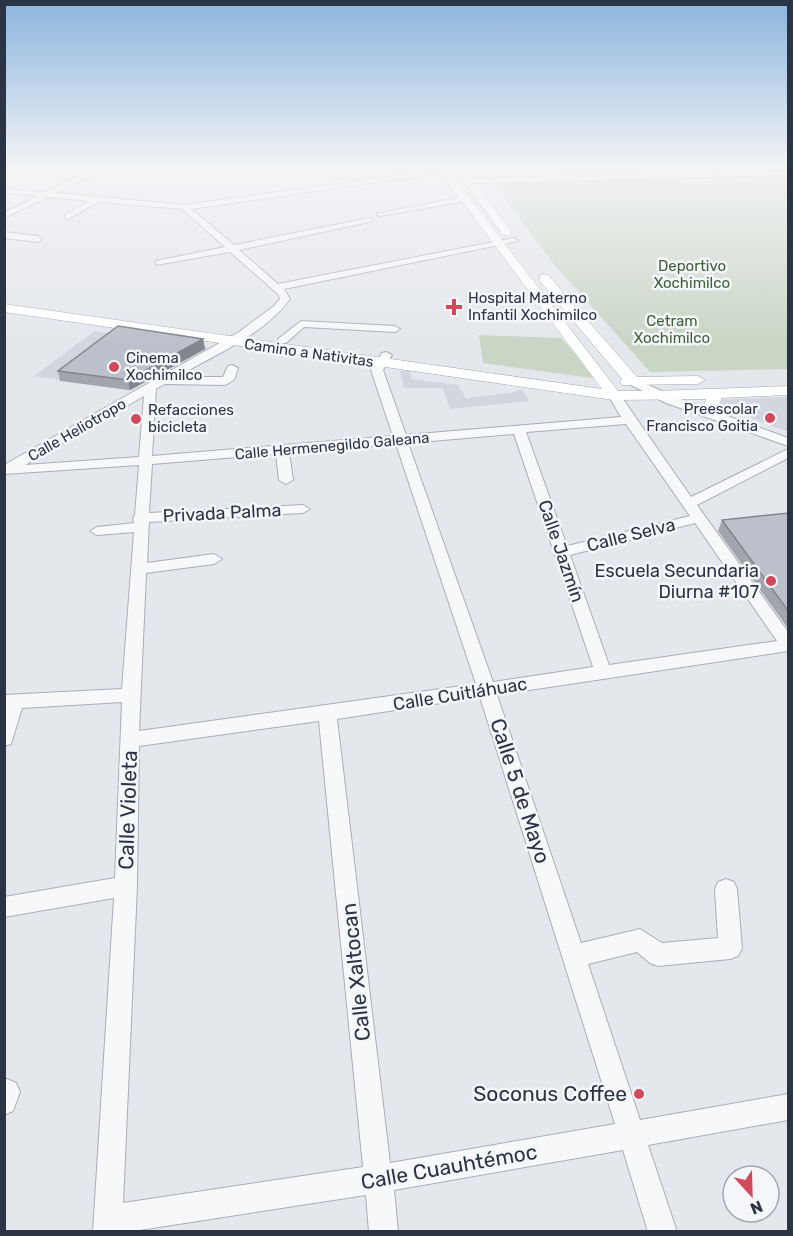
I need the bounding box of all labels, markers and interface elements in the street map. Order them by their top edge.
park label: Deportivo Xochimilco [654,257,730,292]
place label: Hospital Materno Infantil Xochimilco [468,289,597,324]
marker: Hospital Materno Infantil Xochimilco [445,298,463,316]
park label: Cetram Xochimilco [634,312,710,347]
street label: Camino a Nativitas [243,335,375,371]
place label: Cinema Xochimilco [126,349,202,384]
marker: Cinema Xochimilco [107,360,121,374]
street label: Calle Heliotropo [25,395,129,465]
place label: Preescolar Francisco Goitia [646,400,758,435]
place label: Refacciones bicicleta [148,401,234,436]
marker: Preescolar Francisco Goitia [763,411,777,425]
marker: Refacciones bicicleta [129,412,143,426]
street label: Calle Hermenegildo Galeana [234,429,430,463]
street label: Calle Jazmín [533,497,589,605]
street label: Privada Palma [162,499,282,527]
street label: Calle Selva [585,513,677,557]
place label: Escuela Secundaria Diurna #107 [595,560,759,603]
marker: Escuela Secundaria Diurna #107 [764,574,778,588]
street label: Calle Cuitláhuac [391,673,529,715]
street label: Calle 5 de Mayo [485,715,556,867]
street label: Calle Violeta [113,750,142,870]
street label: Calle Xaltocan [336,902,375,1042]
place label: Soconus Coffee [473,1081,627,1106]
marker: Soconus Coffee [632,1087,646,1101]
street label: Calle Cuauhtémoc [359,1139,539,1194]
north arrow [721,1164,781,1224]
text: N [748,1196,765,1218]

